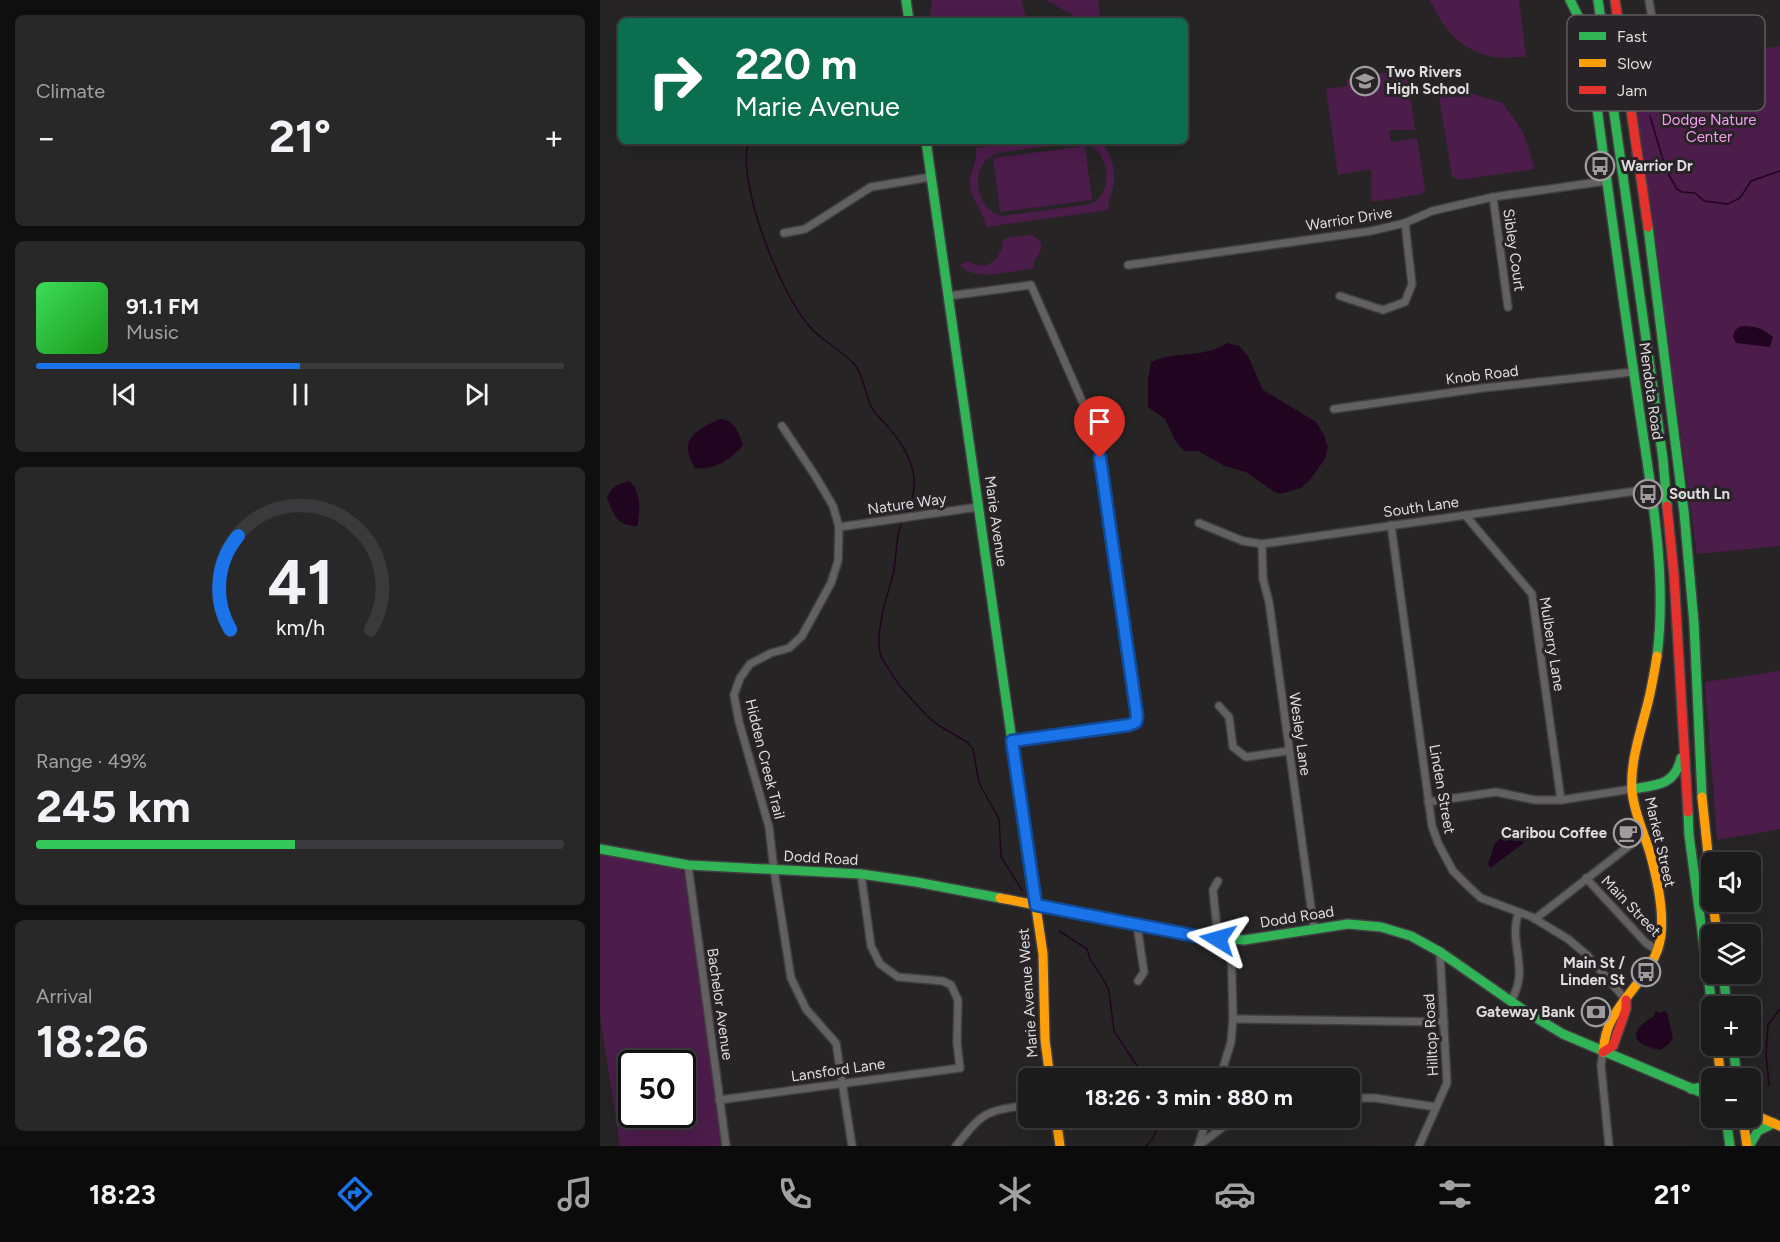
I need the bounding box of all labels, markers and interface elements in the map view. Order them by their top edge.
legend [1567,15,1765,111]
text: Fast [1617,27,1647,46]
text: 220 m [735,39,857,90]
icon: right [636,42,714,120]
text: Slow [1617,54,1652,73]
place label: Two Rivers High School [1386,63,1469,98]
school or university icon: Two Rivers High School [1349,65,1381,97]
text: Climate [36,79,105,103]
text: Jam [1617,81,1647,100]
text: Marie Avenue [735,90,900,123]
text: 21° [269,109,331,163]
park label: Dodge Nature Center [1661,111,1757,146]
text: − [36,118,57,157]
text: + [543,118,564,157]
bus stop icon: Warrior Dr [1584,150,1616,182]
place label: Warrior Dr [1621,157,1693,175]
street label: Warrior Drive [1305,203,1393,235]
street label: Sibley Court [1499,208,1529,293]
text: 91.1 FM [126,293,199,320]
text: Music [126,320,179,344]
street label: Mendota Road [1635,341,1667,441]
street label: Knob Road [1445,362,1519,388]
icon: previous [108,378,141,411]
icon: pause [284,378,317,411]
icon: next [460,378,493,411]
pin [1074,396,1125,458]
icon: arrive [1083,405,1116,438]
street label: Marie Avenue [981,474,1011,568]
bus stop icon: South Ln [1632,478,1664,510]
place label: South Ln [1669,485,1730,503]
street label: Nature Way [866,490,948,518]
street label: South Lane [1382,493,1460,521]
text: 41 [267,545,333,620]
street label: Mulberry Lane [1536,596,1568,692]
text: km/h [276,615,324,640]
street label: Wesley Lane [1285,691,1315,777]
street label: Hidden Creek Trail [741,697,789,821]
street label: Linden Street [1425,743,1459,836]
text: Range · 49% [36,749,147,773]
text: 245 km [36,779,191,833]
street label: Market Street [1641,795,1679,889]
cafe icon: Caribou Coffee [1612,817,1644,849]
place label: Caribou Coffee [1501,824,1608,842]
street label: Dodd Road [783,847,859,869]
map controls [1701,852,1761,1128]
button: sound [1701,852,1761,912]
street label: Main Street [1597,872,1665,941]
street label: Dodd Road [1259,902,1335,932]
position arrow [1186,907,1250,971]
button: layers [1701,924,1761,984]
street label: Marie Avenue West [1014,927,1042,1058]
street label: Bachelor Avenue [703,947,737,1061]
place label: Main St / Linden St [1560,954,1626,989]
bus stop icon: Main St / Linden St [1630,956,1662,988]
text: Arrival [36,984,92,1008]
street label: Hilltop Road [1420,993,1442,1077]
bank icon: Gateway Bank [1580,996,1612,1028]
button: + [1701,996,1761,1056]
place label: Gateway Bank [1476,1003,1575,1021]
text: 18:26 [36,1014,148,1068]
speed limit sign: 50 [618,1050,696,1128]
street label: Lansford Lane [790,1055,886,1085]
button: − [1701,1068,1761,1128]
text: 18:26 · 3 min · 880 m [1085,1084,1293,1111]
icon: directions [334,1173,376,1215]
icon: music [554,1173,596,1215]
icon: phone [774,1173,816,1215]
icon: climate [994,1173,1036,1215]
icon: car [1214,1173,1256,1215]
icon: filters [1434,1173,1476,1215]
text: 18:23 [89,1178,156,1211]
text: 21° [1654,1178,1691,1211]

